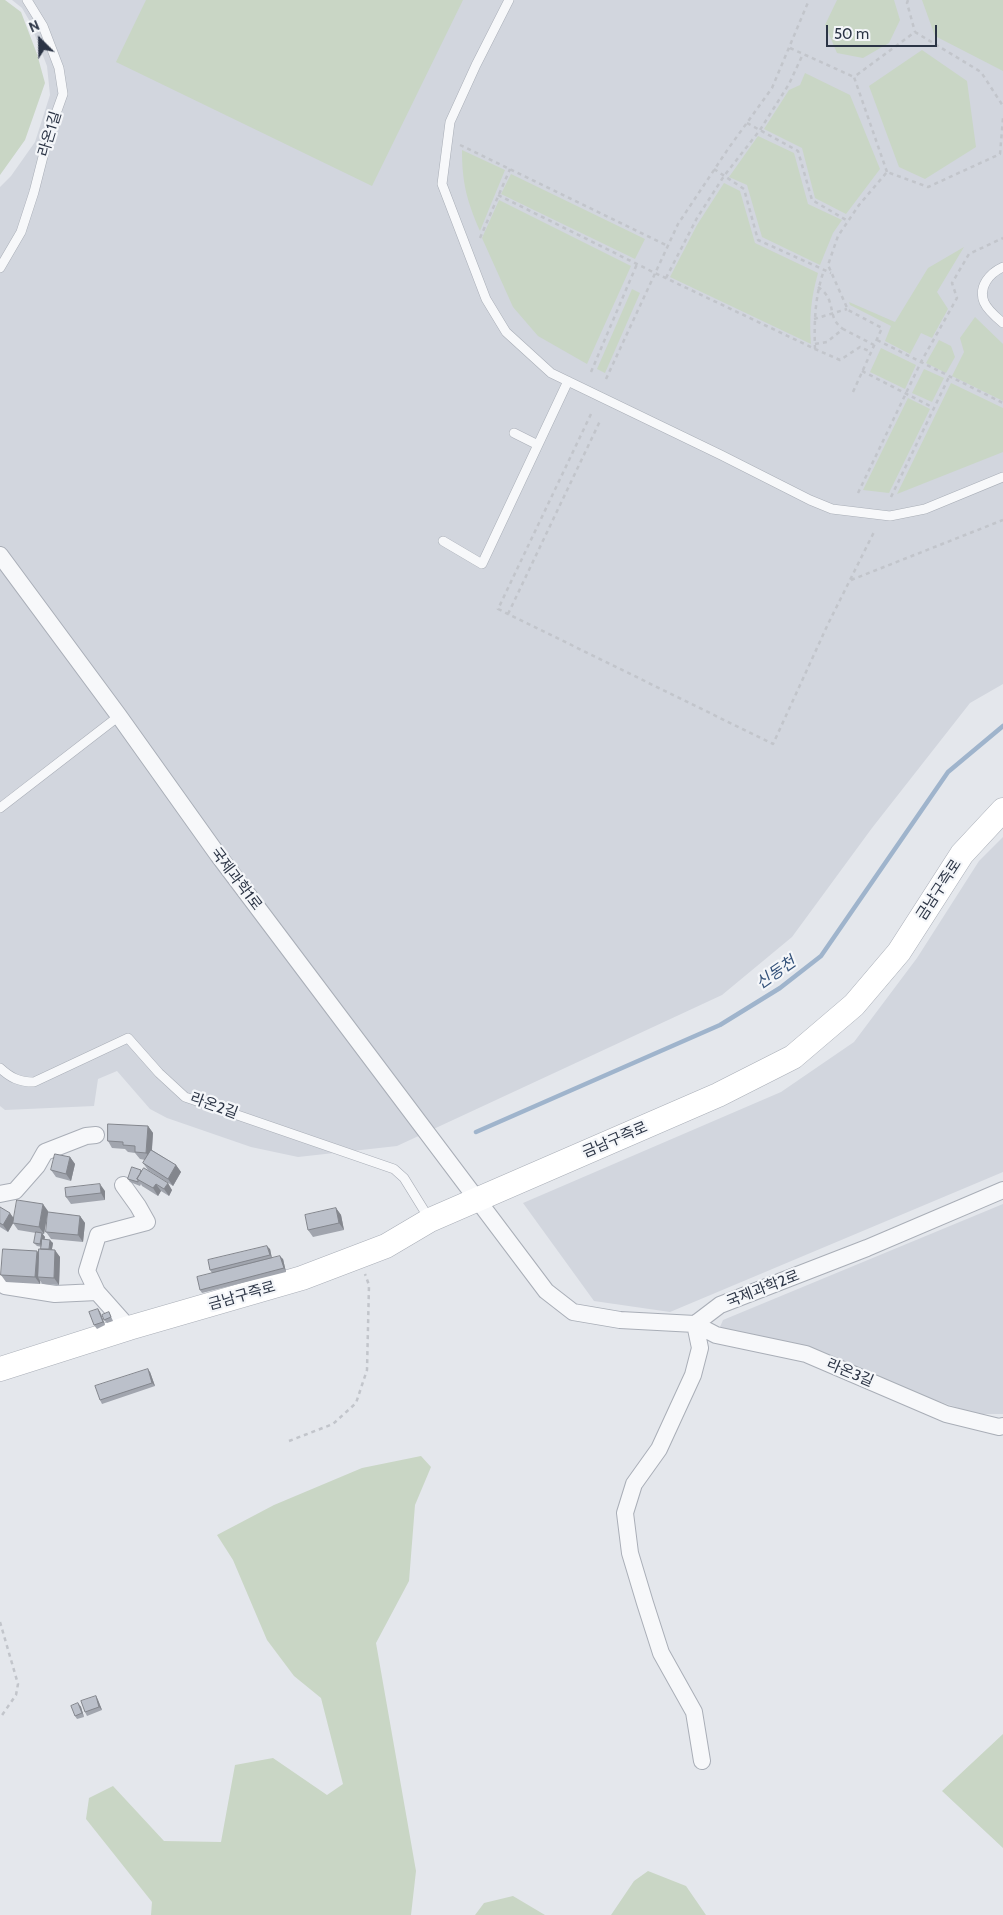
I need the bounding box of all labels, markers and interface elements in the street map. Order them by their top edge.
north arrow [15,15,65,65]
scale bar [828,15,939,47]
text: N [26,16,42,36]
text: 50 m [834,25,869,43]
street label: 라온1길 [35,109,65,159]
street label: 국제과학1로 [207,844,265,914]
street label: 금남구즉로 [913,856,965,924]
water label: 신동천 [752,952,800,994]
street label: 라온2길 [188,1089,240,1123]
street label: 금남구즉로 [580,1118,650,1162]
street label: 국제과학2로 [724,1267,802,1311]
street label: 금남구즉로 [206,1278,278,1314]
street label: 라온3길 [824,1355,876,1391]

